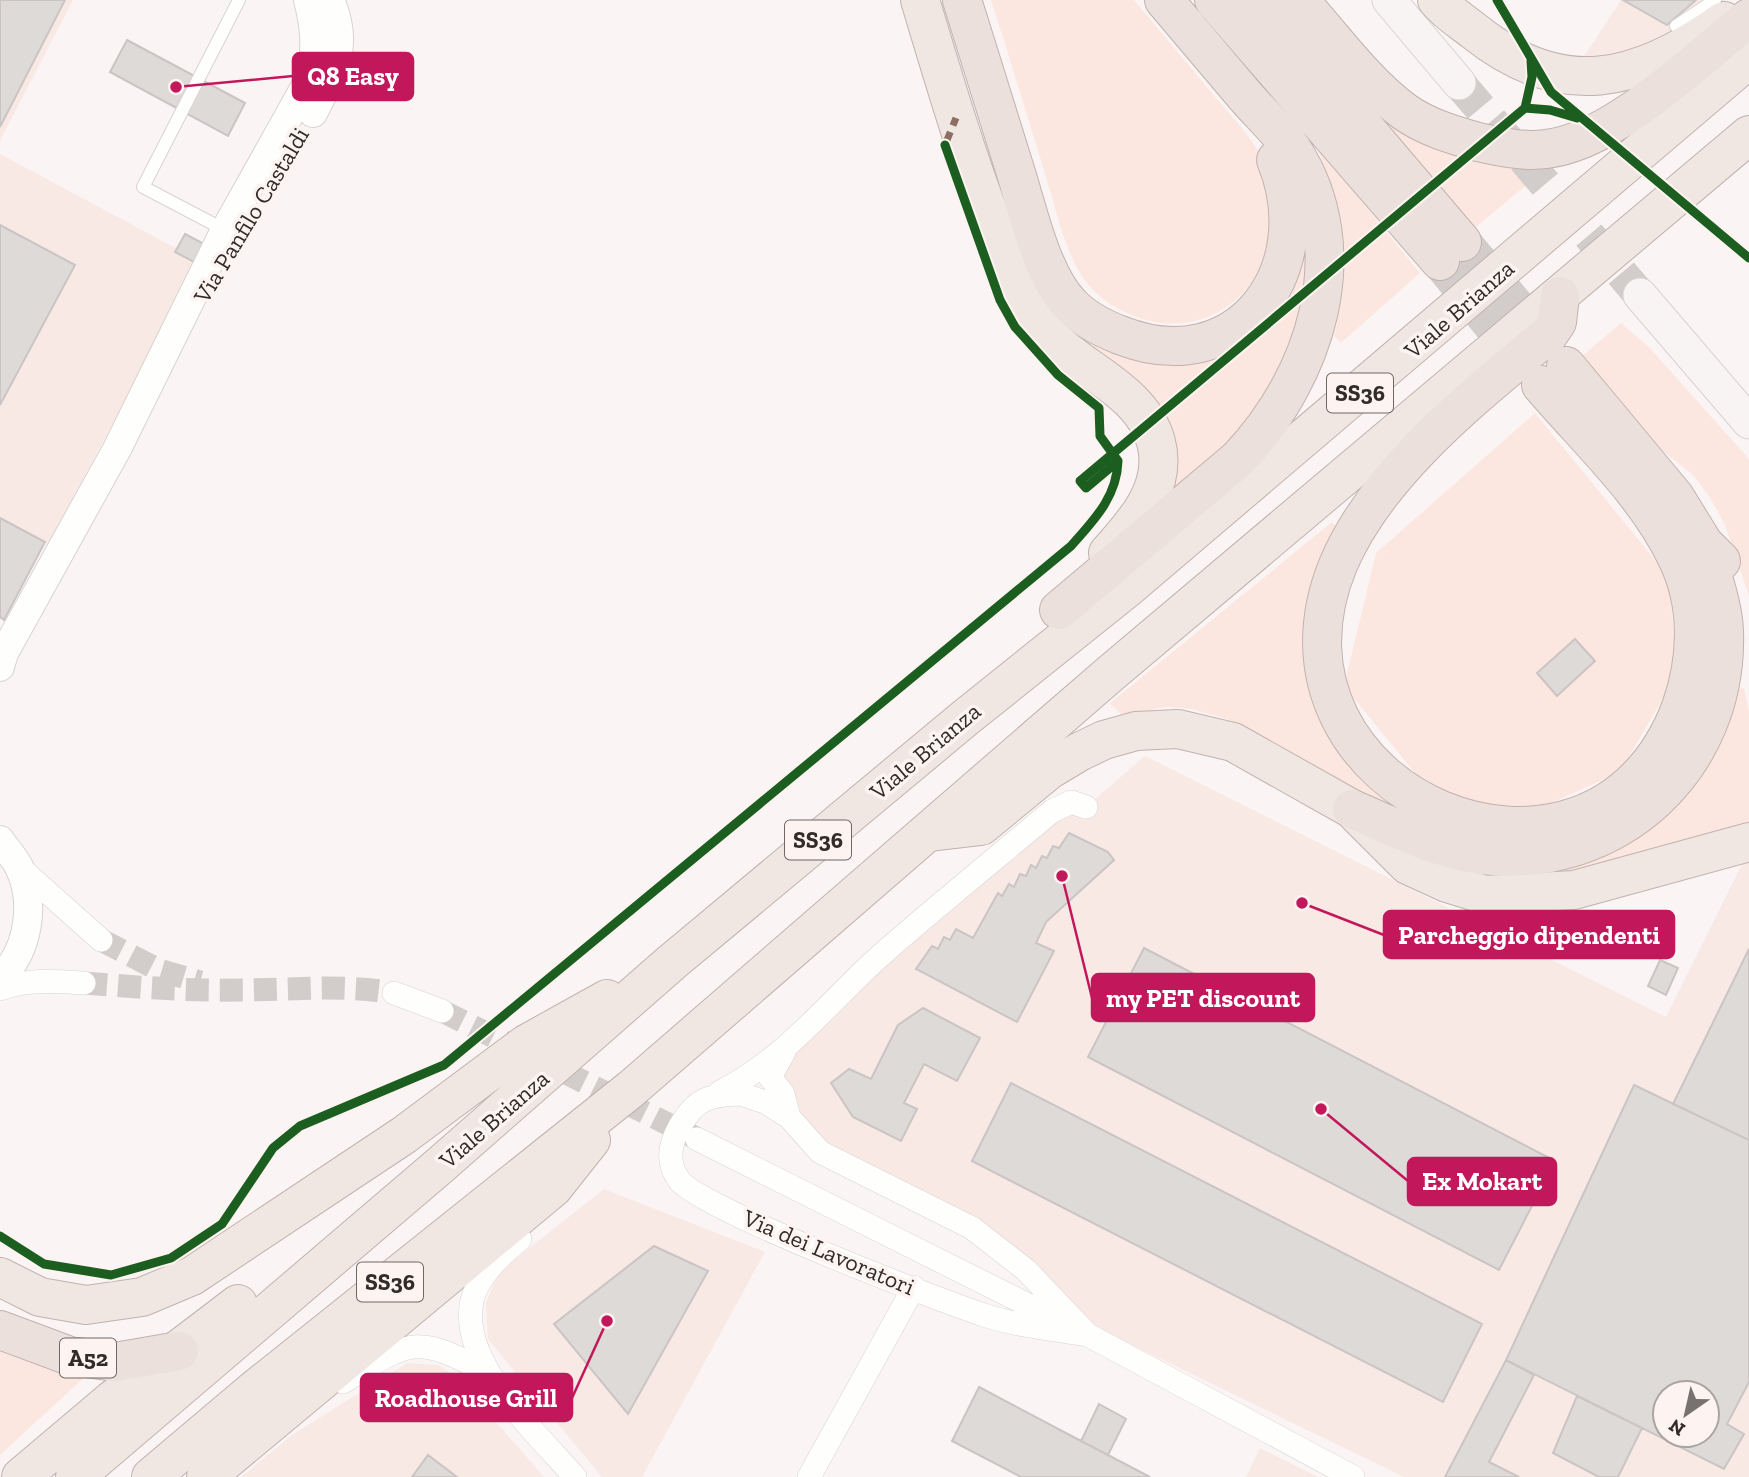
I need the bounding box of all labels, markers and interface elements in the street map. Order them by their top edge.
callout: Q8 Easy [293,53,413,100]
text: Q8 Easy [307,60,399,92]
street label: Via Panfilo Castaldi [187,122,315,309]
street label: Viale Brianza [1397,253,1520,365]
road number: SS36 [1327,374,1393,412]
street label: Viale Brianza [863,696,987,806]
road number: SS36 [785,820,851,860]
callout: Parcheggio dipendenti [1384,911,1674,958]
text: Parcheggio dipendenti [1398,919,1660,951]
callout: my PET discount [1092,974,1314,1021]
text: my PET discount [1106,982,1301,1014]
street label: Viale Brianza [432,1063,555,1175]
callout: Ex Mokart [1408,1158,1556,1205]
text: Ex Mokart [1422,1165,1543,1197]
street label: Via dei Lavoratori [738,1202,919,1301]
road number: SS36 [357,1262,423,1302]
road number: A52 [60,1338,116,1378]
callout: Roadhouse Grill [361,1374,572,1421]
north arrow [1651,1379,1721,1449]
text: Roadhouse Grill [374,1382,558,1414]
text: N [1664,1414,1689,1441]

